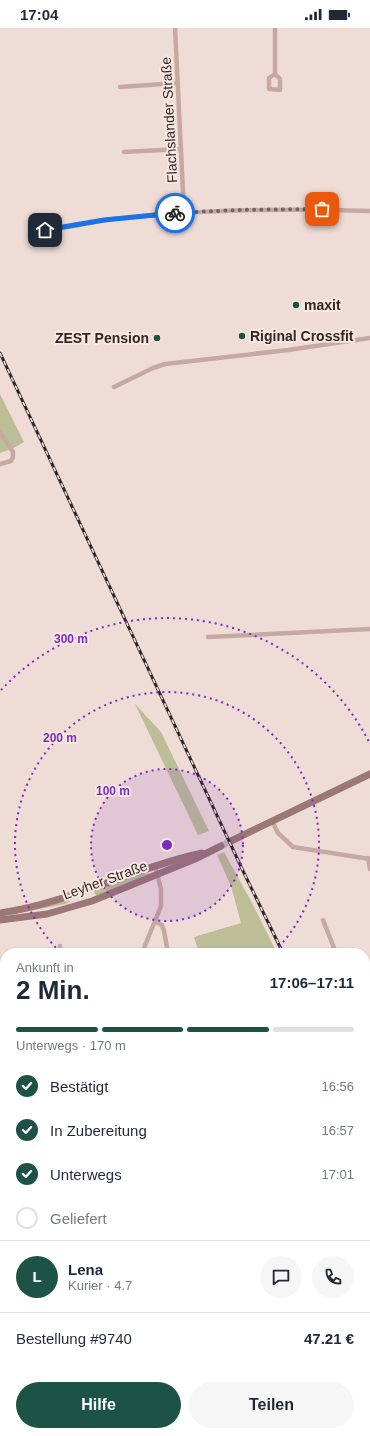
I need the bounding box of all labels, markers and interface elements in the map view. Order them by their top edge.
text: 17:04 [20,6,58,23]
street label: Flachslander Straße [158,56,180,183]
pin [305,192,339,226]
courier [155,193,195,233]
icon: bag [311,198,333,220]
icon: bike [164,202,186,224]
pin [28,213,62,247]
icon: home [34,219,56,241]
place label: maxit [304,297,341,313]
marker: maxit [291,300,301,310]
place label: Riginal Crossfit [250,328,354,344]
place label: ZEST Pension [55,330,149,346]
marker: Riginal Crossfit [237,331,247,341]
marker: ZEST Pension [152,333,162,343]
text: 300 m [54,632,88,646]
text: 200 m [43,731,77,745]
text: 100 m [96,784,130,798]
centre of rings [160,838,174,852]
street label: Leyher Straße [61,857,150,903]
text: Ankunft in [16,960,74,975]
text: 17:06–17:11 [270,974,354,991]
text: 2 Min. [16,975,90,1005]
text: Unterwegs · 170 m [16,1038,126,1053]
icon: check [16,1075,38,1097]
text: Bestätigt [50,1078,108,1095]
text: 16:56 [321,1079,354,1094]
icon: check [16,1119,38,1141]
text: In Zubereitung [50,1122,147,1139]
text: 16:57 [321,1123,354,1138]
icon: check [16,1163,38,1185]
text: Unterwegs [50,1166,122,1183]
text: 17:01 [321,1167,354,1182]
text: Geliefert [50,1210,107,1227]
button: chat [260,1256,302,1298]
button: phone [312,1256,354,1298]
text: Lena [68,1261,103,1278]
text: L [32,1268,42,1285]
text: Kurier · 4.7 [68,1278,132,1293]
text: Bestellung #9740 [16,1330,132,1347]
text: 47.21 € [304,1330,354,1347]
button: Hilfe [16,1382,181,1428]
button: Teilen [189,1382,354,1428]

